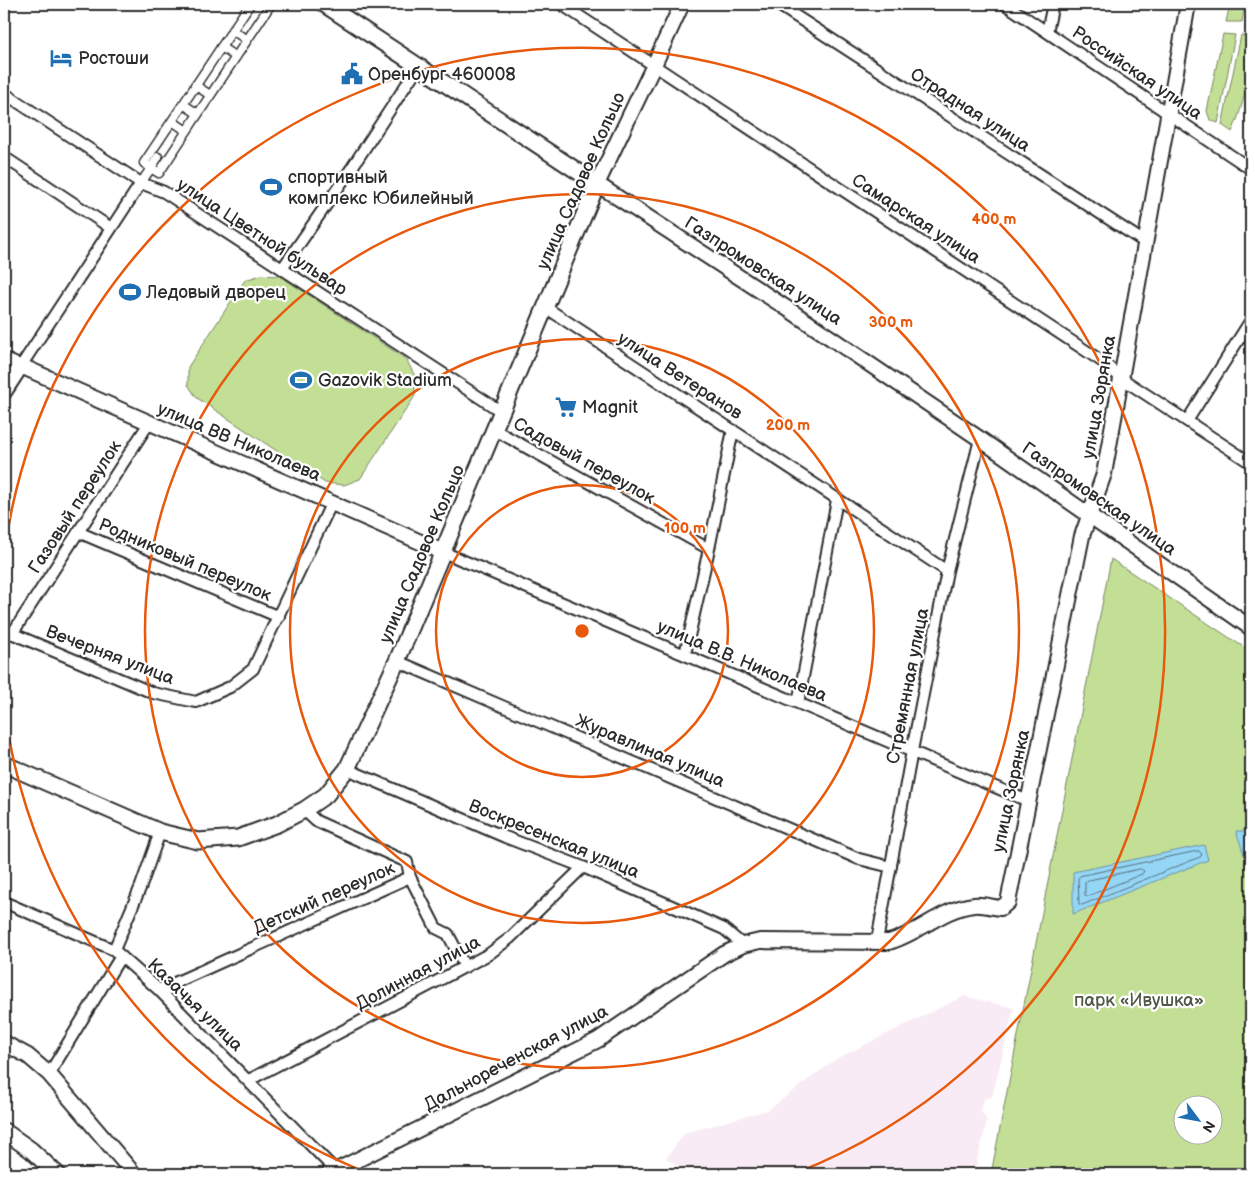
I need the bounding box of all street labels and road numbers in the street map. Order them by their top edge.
street label: Российская улица [1068,22,1206,124]
street label: Отрадная улица [906,63,1034,157]
street label: улица Садовое Кольцо [532,89,630,273]
street label: Самарская улица [848,170,984,269]
street label: улица Цветной бульвар [173,174,351,300]
street label: Газпромовская улица [680,212,846,330]
street label: улица Ветеранов [614,328,747,424]
street label: улица Зорянка [1078,333,1120,460]
street label: улица ВВ Николаева [154,398,324,486]
street label: Садовый переулок [509,413,659,509]
street label: Газовый переулок [24,436,126,577]
street label: Газпромовская улица [1018,438,1180,560]
street label: улица Садовое Кольцо [375,462,469,646]
street label: Родниковый переулок [95,514,275,606]
street label: Стремянная улица [883,606,933,766]
street label: улица В.В. Николаева [654,616,830,706]
street label: Вечерняя улица [43,621,177,689]
street label: Журавлиная улица [572,710,728,792]
street label: улица Зорянка [988,727,1034,854]
street label: Воскресенская улица [466,795,643,883]
street label: Детский переулок [250,857,398,939]
street label: Долинная улица [352,931,484,1015]
street label: Казачья улица [143,954,247,1056]
street label: Дальнореченская улица [420,1000,612,1115]

